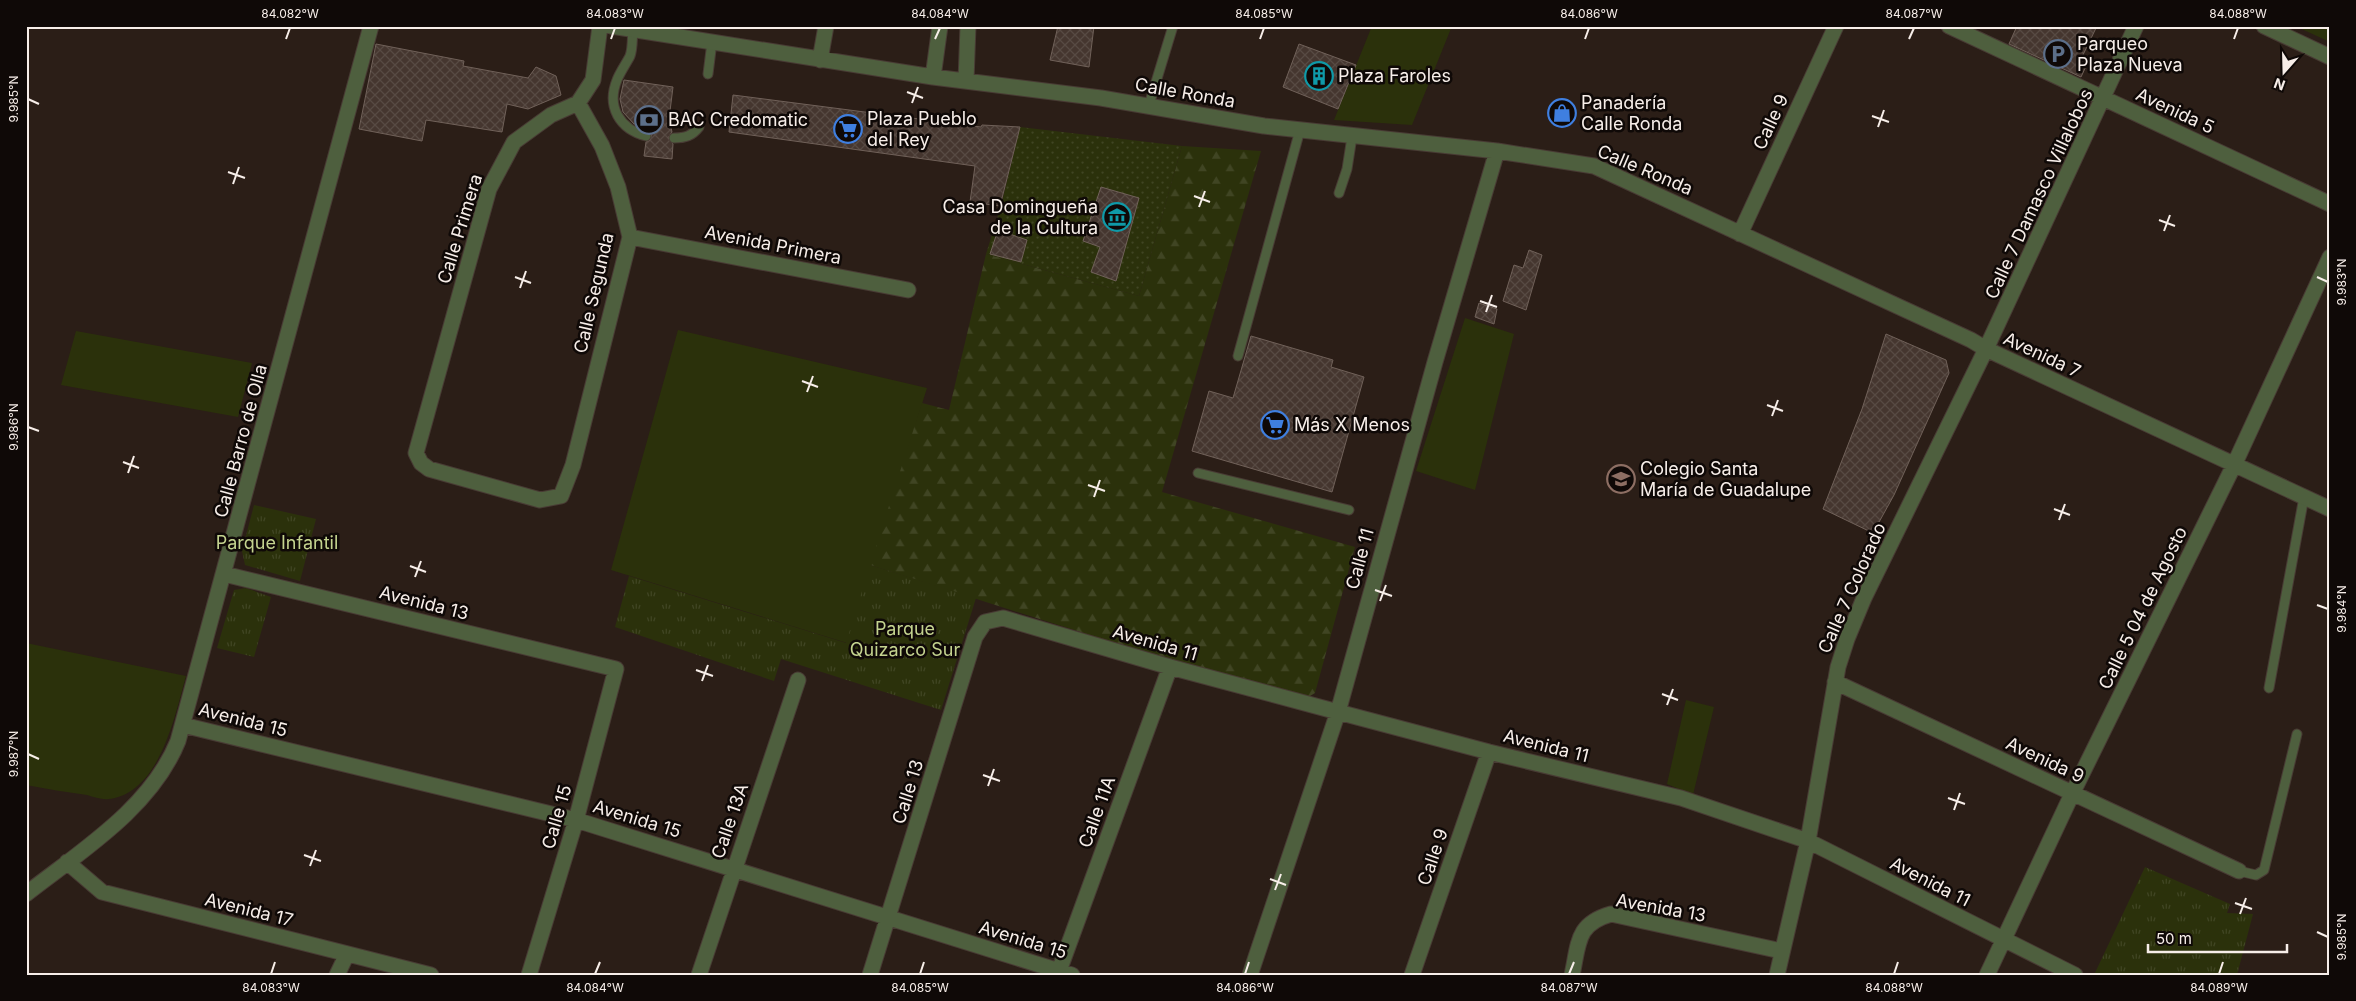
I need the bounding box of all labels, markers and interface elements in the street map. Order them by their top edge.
text: 84.082°W [261,6,319,21]
text: 84.083°W [586,6,644,21]
text: 84.084°W [911,6,969,21]
text: 84.085°W [1235,6,1293,21]
text: 84.086°W [1560,6,1618,21]
text: 84.087°W [1886,6,1943,21]
text: 84.088°W [2209,6,2267,21]
place label: Parqueo Plaza Nueva [2077,33,2183,75]
parking icon: Parqueo Plaza Nueva [2043,39,2073,69]
north arrow [2258,48,2308,98]
building icon: Plaza Faroles [1304,61,1334,91]
place label: Plaza Faroles [1338,65,1451,86]
street label: Calle Ronda [1133,73,1237,112]
text: 9.985°N [6,75,21,123]
text: N [2271,75,2287,94]
street label: Avenida 5 [2133,83,2218,138]
street label: Calle 7 Damasco Villalobos [1981,85,2097,302]
street label: Calle 9 [1749,91,1792,153]
place label: Panadería Calle Ronda [1581,92,1682,134]
shop icon: Panadería Calle Ronda [1547,98,1577,128]
bank icon: BAC Credomatic [634,105,664,135]
place label: Plaza Pueblo del Rey [867,108,977,150]
place label: BAC Credomatic [668,109,808,130]
supermarket icon: Plaza Pueblo del Rey [833,114,863,144]
street label: Calle Ronda [1594,140,1696,199]
street label: Calle Primera [433,171,486,286]
place label: Casa Domingueña de la Cultura [943,196,1098,238]
museum icon: Casa Domingueña de la Cultura [1102,202,1132,232]
street label: Avenida Primera [703,221,843,268]
street label: Calle Segunda [569,231,618,355]
text: 9.983°N [2334,258,2349,306]
street label: Avenida 7 [2000,328,2084,382]
street label: Calle Barro de Olla [210,362,271,520]
text: 9.986°N [6,403,21,451]
supermarket icon: Más X Menos [1260,410,1290,440]
place label: Más X Menos [1294,414,1410,435]
place label: Colegio Santa María de Guadalupe [1640,458,1811,500]
school or university icon: Colegio Santa María de Guadalupe [1606,464,1636,494]
street label: Calle 7 Colorado [1813,519,1890,656]
street label: Calle 5 04 de Agosto [2094,523,2191,693]
street label: Calle 11 [1341,526,1378,592]
park label: Parque Infantil [216,532,338,553]
street label: Avenida 13 [377,581,471,624]
text: 9.984°N [2334,585,2349,633]
park label: Parque Quizarco Sur [850,618,960,660]
street label: Avenida 11 [1110,620,1200,665]
street label: Avenida 15 [196,698,290,741]
street label: Avenida 11 [1501,725,1591,766]
text: 9.987°N [6,731,21,777]
street label: Avenida 9 [2003,732,2088,787]
street label: Calle 13 [888,757,927,826]
street label: Calle 11A [1074,773,1119,850]
street label: Calle 13A [707,780,752,861]
street label: Calle 15 [537,782,576,851]
street label: Avenida 15 [591,795,684,842]
street label: Calle 9 [1413,826,1452,888]
street label: Avenida 11 [1887,852,1974,911]
street label: Avenida 17 [203,888,295,931]
street label: Avenida 13 [1614,889,1708,926]
text: 9.985°N [2334,913,2349,961]
street label: Avenida 15 [977,916,1070,963]
scale bar [2148,921,2287,953]
text: 50 m [2156,929,2192,948]
text: 84.083°W [242,980,300,995]
text: 84.084°W [566,980,624,995]
text: 84.085°W [891,980,949,995]
text: 84.086°W [1216,980,1274,995]
text: 84.087°W [1541,980,1598,995]
text: 84.088°W [1865,980,1923,995]
text: 84.089°W [2190,980,2248,995]

